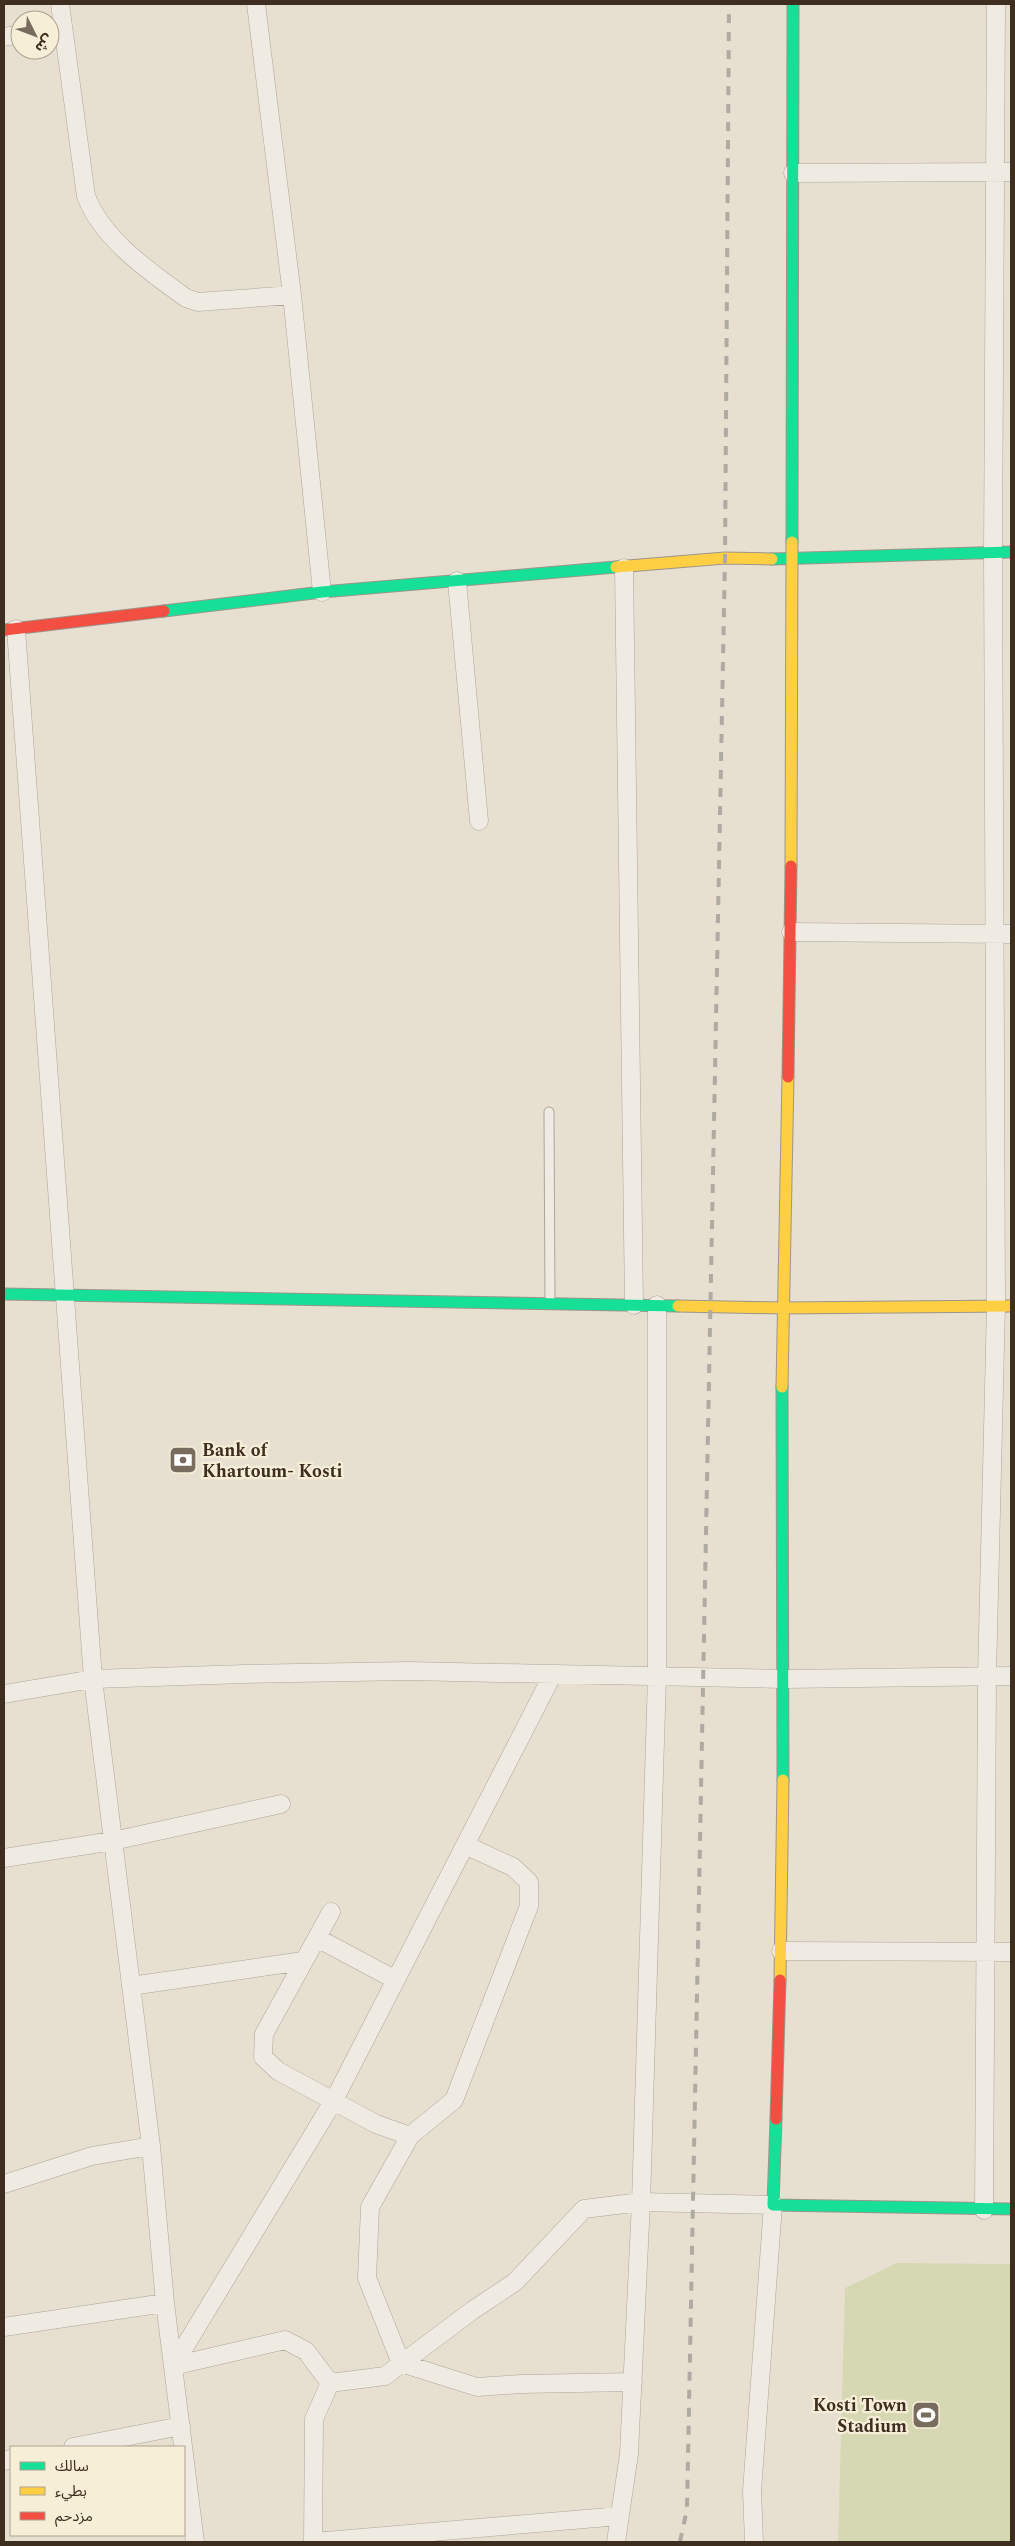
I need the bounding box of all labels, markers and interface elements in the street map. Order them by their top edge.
north arrow [10,10,60,60]
text: ش [30,29,59,58]
place label: Bank of Khartoum- Kosti [202,1437,343,1485]
bank icon: Bank of Khartoum- Kosti [168,1445,198,1475]
place label: Kosti Town Stadium [813,2392,907,2440]
sports icon: Kosti Town Stadium [911,2400,941,2430]
legend [10,2446,185,2536]
text: سالك [55,2455,89,2478]
text: بطيء [55,2480,87,2503]
text: مزدحم [55,2505,93,2528]

